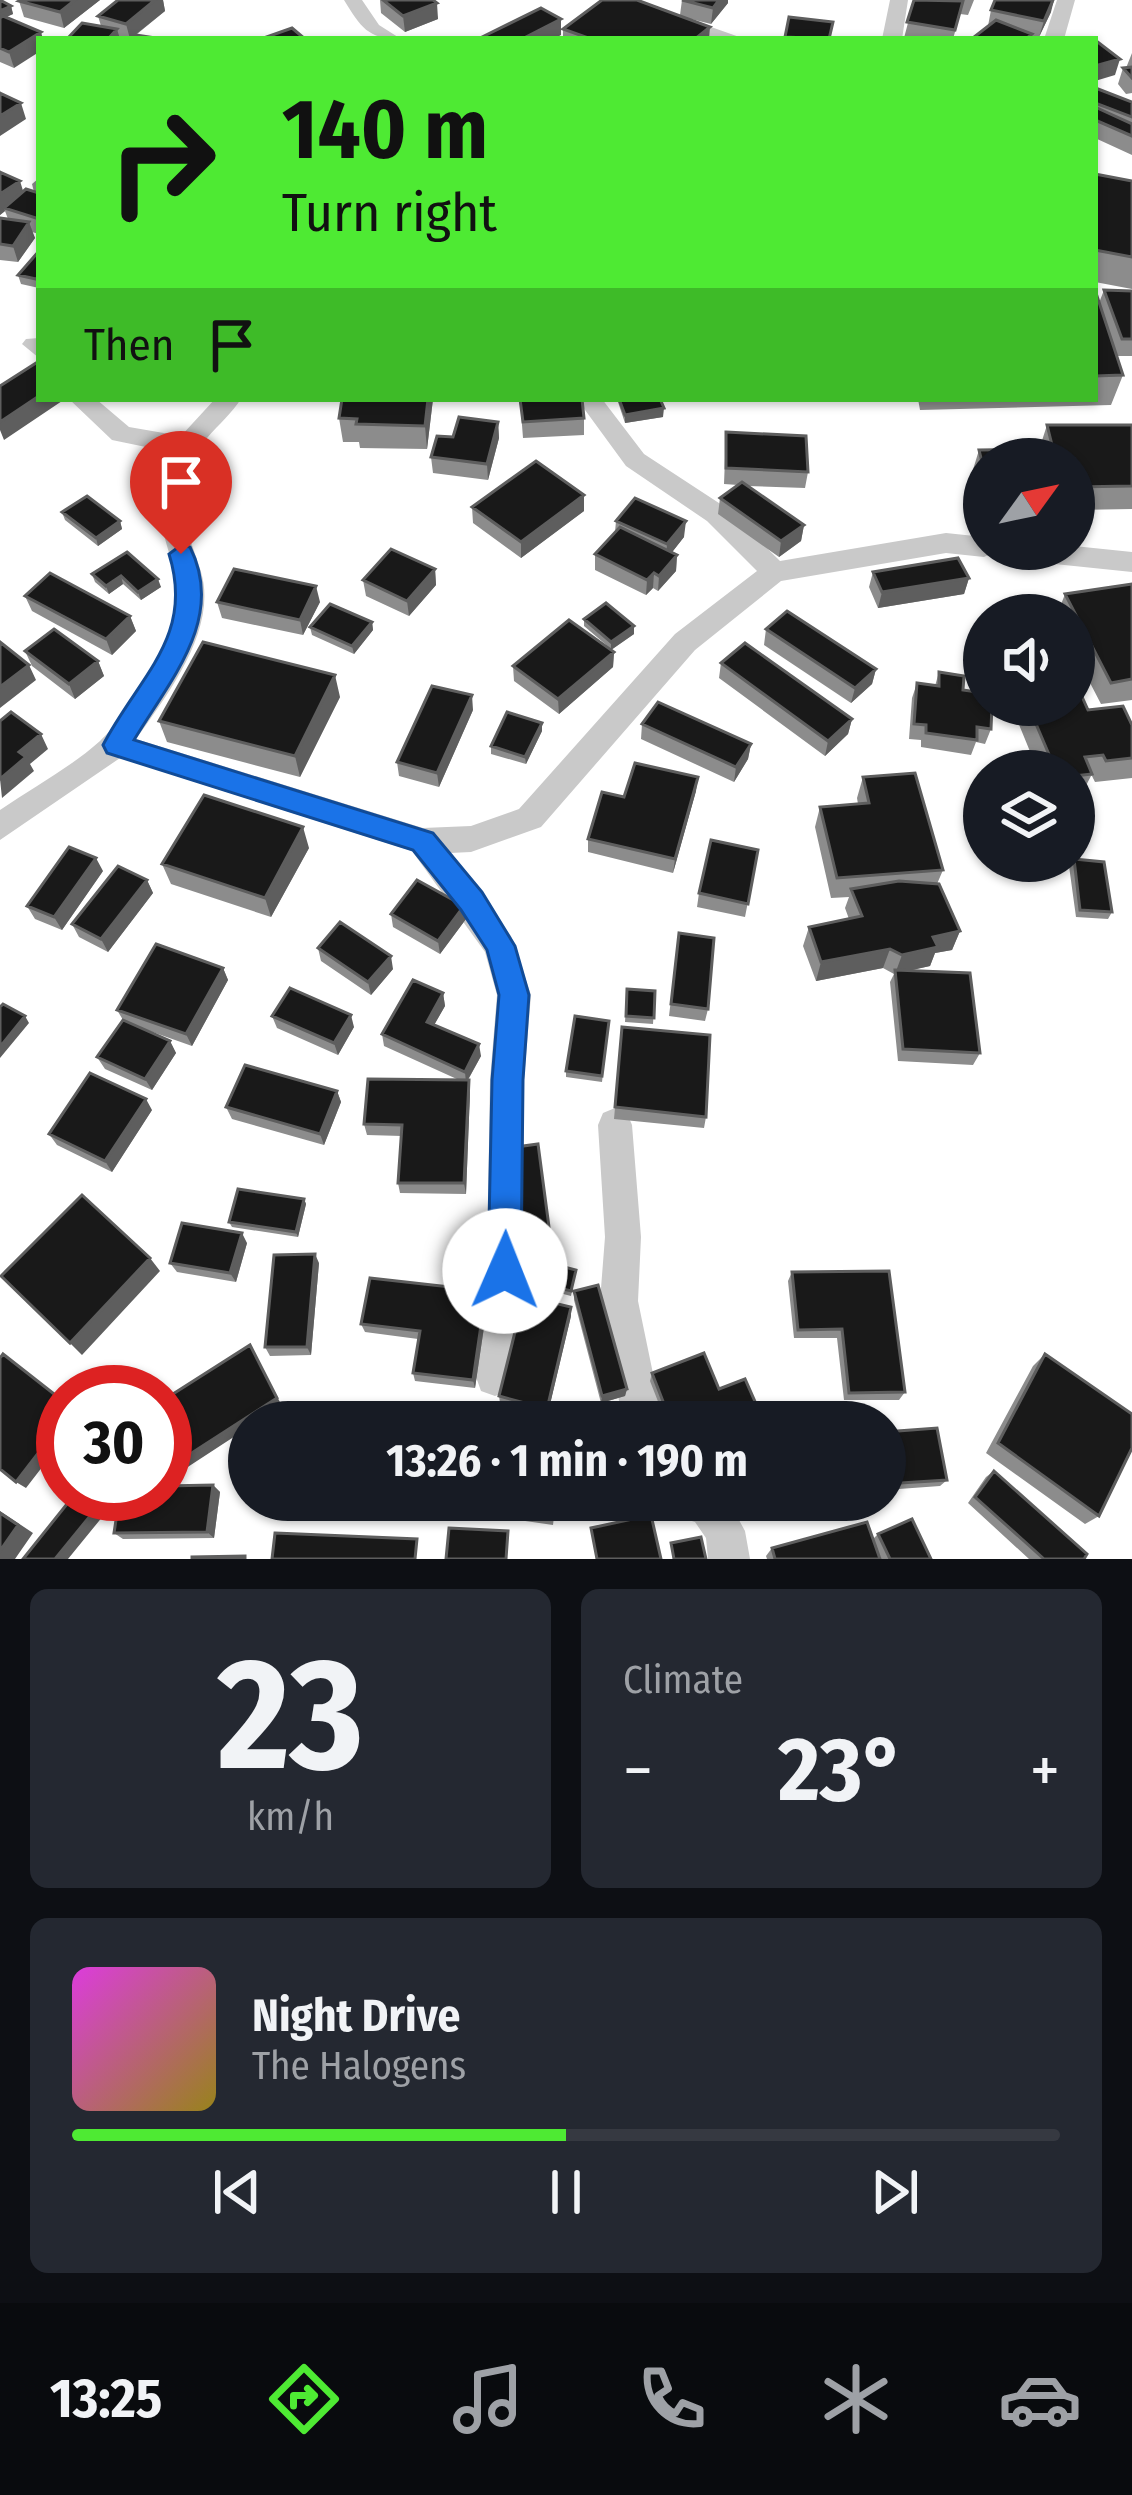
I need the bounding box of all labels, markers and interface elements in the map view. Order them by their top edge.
text: 140 m [282,79,488,180]
icon: right [84,84,240,240]
text: Turn right [282,181,497,245]
icon: arrive [199,312,265,378]
text: Then [84,318,175,372]
pin [130,431,232,554]
north arrow [963,438,1095,570]
map controls [963,438,1095,882]
icon: arrive [148,449,214,515]
button: sound [963,594,1095,726]
button: layers [963,750,1095,882]
position arrow [442,1208,568,1334]
speed limit sign: 30 [36,1365,192,1521]
text: 13:26 · 1 min · 190 m [386,1434,748,1488]
text: 23 [217,1622,364,1809]
text: Climate [623,1657,743,1703]
text: 23° [778,1716,905,1824]
text: − [623,1731,653,1810]
text: + [1030,1731,1060,1810]
text: km/h [247,1794,334,1840]
text: Night Drive [252,1989,460,2043]
text: The Halogens [252,2043,466,2089]
icon: previous [204,2159,270,2225]
icon: pause [533,2159,599,2225]
icon: next [862,2159,928,2225]
icon: directions [262,2357,346,2441]
icon: music [446,2357,530,2441]
icon: phone [630,2357,714,2441]
icon: climate [814,2357,898,2441]
icon: car [998,2357,1082,2441]
text: 13:25 [50,2367,162,2431]

